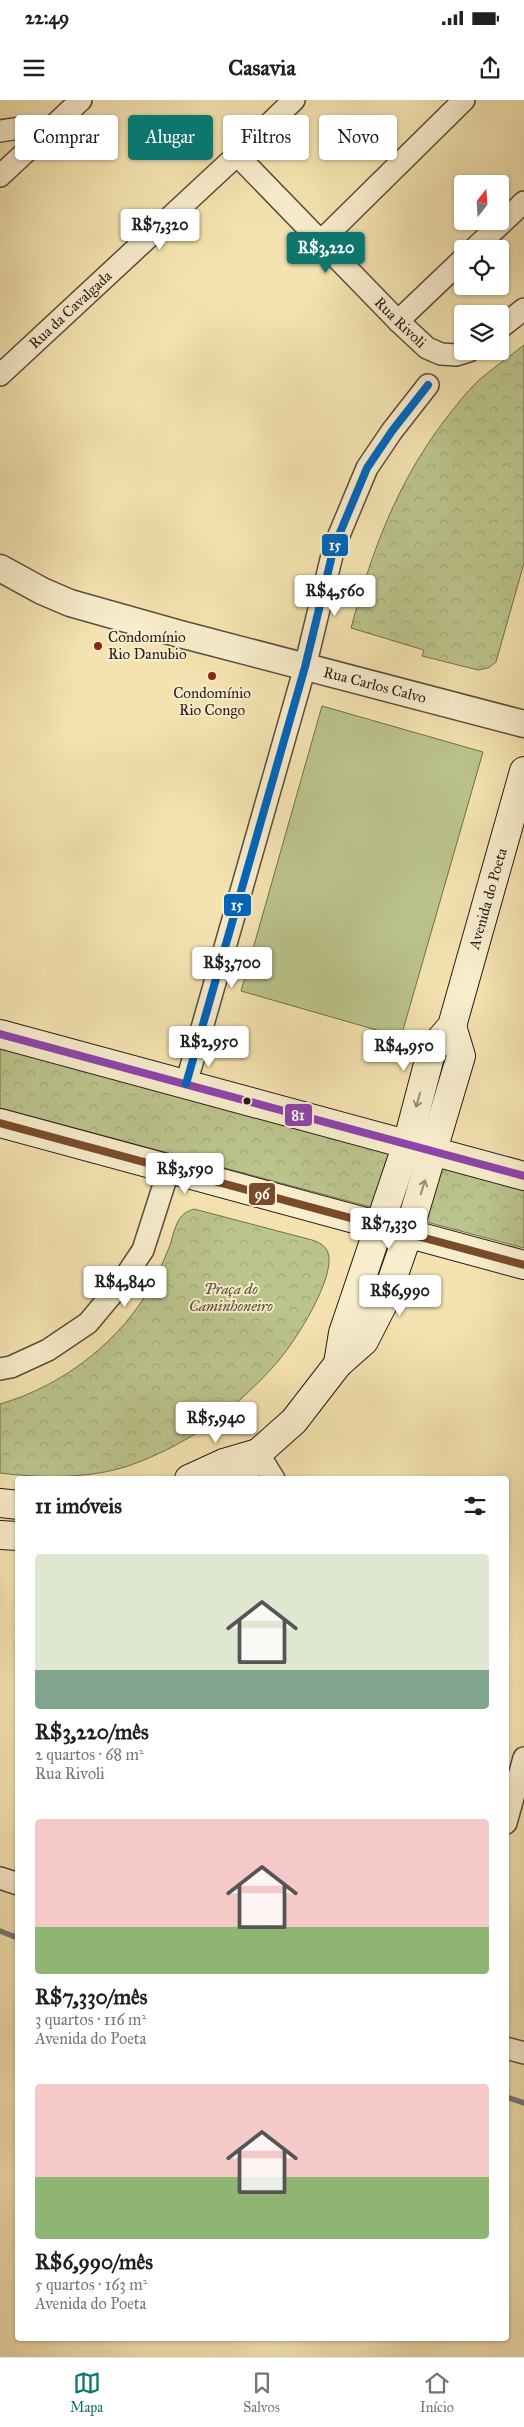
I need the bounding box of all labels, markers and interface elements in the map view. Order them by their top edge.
text: 22:49 [25,6,69,29]
icon: menu [20,54,48,82]
text: Casavia [228,54,296,81]
icon: share [476,54,504,82]
chip: Comprar [15,115,118,160]
chip: Alugar [128,115,213,160]
chip: Filtros [223,115,309,160]
chip: Novo [319,115,397,160]
north arrow [454,175,509,230]
map controls [454,175,509,360]
pin: R$7,320 [114,208,206,251]
text: R$7,320 [132,215,188,234]
pin: R$3,220 [280,232,372,274]
text: R$3,220 [298,238,354,257]
button: locate [454,240,509,295]
street label: Rua da Cavalgada [25,266,116,352]
street label: Rua Rivoli [371,293,430,352]
button: layers [454,305,509,360]
line badge: 15 [321,533,349,557]
text: 15 [329,537,341,554]
pin: R$4,560 [289,574,381,617]
text: R$4,560 [306,581,364,600]
place label: Condomínio Rio Danubio [108,628,187,663]
marker: Condomínio Rio Danubio [92,640,104,652]
street label: Rua Carlos Calvo [321,663,429,707]
marker: Condomínio Rio Congo [206,670,218,682]
place label: Condomínio Rio Congo [173,684,251,719]
street label: Avenida do Poeta [465,845,511,952]
line badge: 15 [223,893,252,917]
text: 15 [231,897,243,914]
pin: R$3,700 [186,946,278,989]
text: R$3,700 [203,953,261,972]
pin: R$2,950 [163,1026,255,1068]
pin: R$4,950 [358,1030,450,1072]
text: R$2,950 [180,1032,238,1051]
text: R$4,950 [374,1036,434,1055]
one-way arrow [412,1092,422,1108]
unlabelled marker [242,1096,252,1106]
line badge: 81 [284,1103,313,1127]
text: 81 [292,1107,305,1124]
pin: R$3,590 [139,1152,231,1195]
text: R$3,590 [157,1159,213,1178]
one-way arrow [418,1179,428,1195]
line badge: 96 [248,1182,276,1206]
text: 96 [255,1186,270,1204]
pin: R$7,330 [343,1208,435,1250]
text: R$7,330 [361,1214,417,1233]
pin: R$4,840 [79,1266,171,1308]
text: R$4,840 [94,1272,156,1291]
pin: R$6,990 [354,1274,446,1317]
park label: Praça do Caminhoneiro [189,1280,273,1315]
text: R$6,990 [370,1281,430,1300]
pin: R$5,940 [170,1402,262,1444]
text: R$5,940 [187,1408,245,1427]
icon: filters [461,1492,489,1520]
text: 11 imóveis [35,1493,122,1519]
icon: home [217,1587,307,1677]
text: R$3,220/mês [35,1719,149,1745]
text: 2 quartos · 68 m² [35,1745,144,1764]
text: Rua Rivoli [35,1764,105,1783]
icon: home [217,1852,307,1942]
text: R$7,330/mês [35,1984,147,2010]
text: 3 quartos · 116 m² [35,2010,146,2029]
text: Avenida do Poeta [35,2029,146,2048]
icon: home [217,2117,307,2207]
text: R$6,990/mês [35,2249,153,2275]
text: 5 quartos · 163 m² [35,2275,147,2294]
text: Avenida do Poeta [35,2294,146,2313]
tab: Mapa [70,2369,103,2416]
tab: Salvos [243,2369,280,2416]
tab: Início [420,2369,454,2416]

